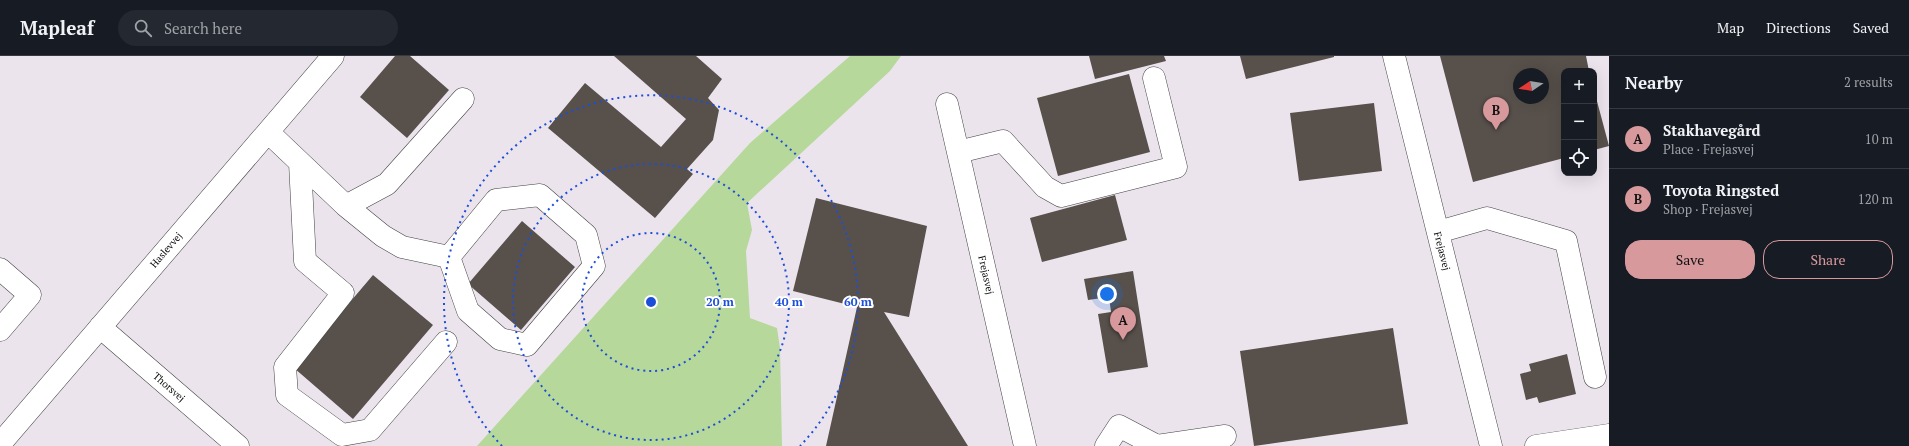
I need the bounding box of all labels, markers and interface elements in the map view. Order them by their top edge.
search box [118,10,398,46]
text: Mapleaf [20,15,94,40]
icon: search [132,17,154,39]
text: Search here [164,18,242,38]
text: Map [1717,18,1744,37]
text: Directions [1766,18,1831,37]
text: Saved [1853,18,1889,37]
north arrow [1513,68,1549,104]
map controls [1561,68,1597,176]
button: + [1561,68,1597,104]
text: Nearby [1625,71,1683,94]
text: 2 results [1844,73,1893,91]
pin: B [1483,97,1509,130]
button: − [1561,104,1597,140]
text: Stakhavegård [1663,120,1761,140]
text: A [1633,130,1643,148]
text: 10 m [1865,130,1893,148]
button: locate [1561,140,1597,176]
text: Place · Frejasvej [1663,140,1754,158]
text: Toyota Ringsted [1663,180,1779,200]
text: B [1634,190,1642,208]
text: 120 m [1858,190,1893,208]
text: Shop · Frejasvej [1663,200,1753,218]
street label: Haslevvej [147,230,185,270]
street label: Frejasvej [1431,230,1453,272]
button: Save [1625,240,1755,279]
button: Share [1763,240,1893,279]
street label: Frejasvej [975,254,997,296]
your location [1097,284,1117,304]
text: 20 m [706,294,734,309]
text: 40 m [775,294,803,309]
text: 60 m [844,294,872,309]
centre of rings [644,295,658,309]
pin: A [1110,307,1136,340]
street label: Thorsvej [150,369,188,405]

